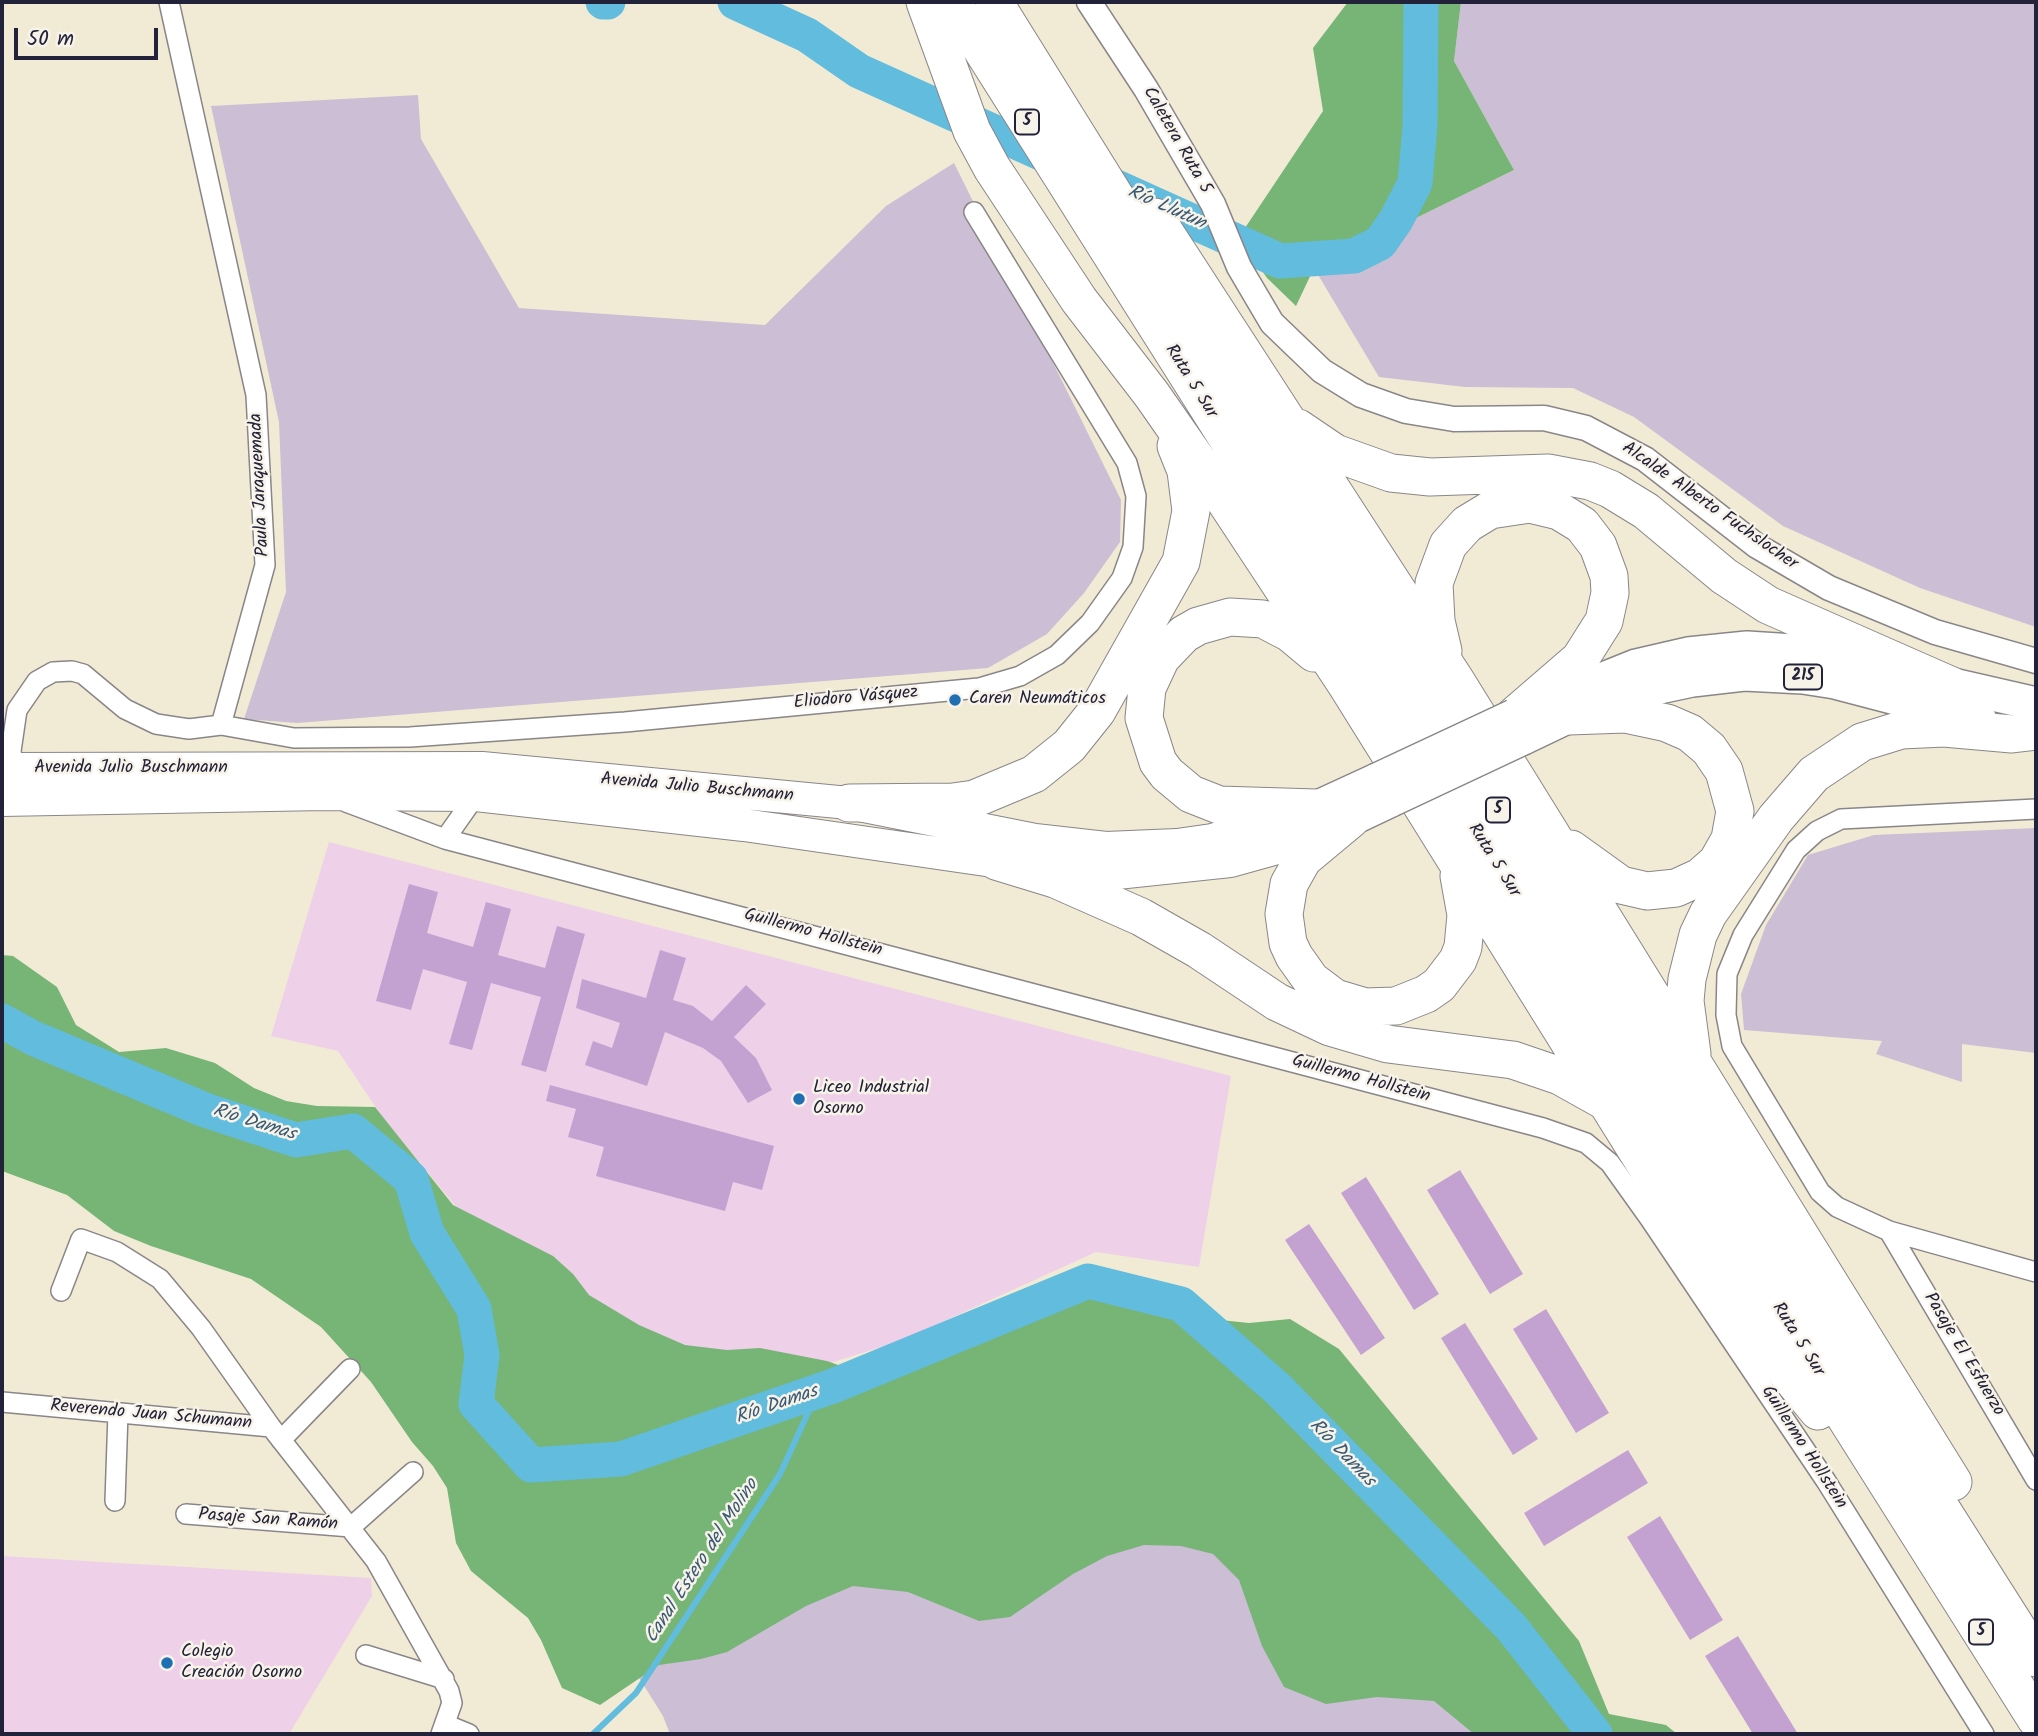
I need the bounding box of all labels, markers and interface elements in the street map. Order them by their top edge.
scale bar [18,14,161,58]
text: 50 m [27,23,74,56]
street label: Caletera Ruta 5 [1137,84,1215,198]
road number: 5 [1015,110,1039,134]
water label: Río Llutun [1124,182,1208,236]
street label: Ruta 5 Sur [1159,341,1221,423]
street label: Paula Jaraquemada [246,413,276,557]
street label: Alcalde Alberto Fuchslocher [1617,438,1801,576]
road number: 215 [1784,664,1822,690]
street label: Eliodoro Vásquez [793,683,919,715]
place label: Caren Neumáticos [969,689,1106,711]
marker: Caren Neumáticos [947,692,963,708]
street label: Avenida Julio Buschmann [34,758,228,780]
street label: Avenida Julio Buschmann [600,770,794,808]
road number: 5 [1486,797,1510,822]
street label: Ruta 5 Sur [1462,820,1524,902]
street label: Guillermo Hollstein [742,905,884,963]
street label: Guillermo Hollstein [1290,1051,1432,1109]
place label: Liceo Industrial Osorno [813,1078,929,1120]
marker: Liceo Industrial Osorno [791,1091,807,1107]
water label: Río Damas [210,1101,298,1147]
street label: Pasaje El Esfuerzo [1918,1289,2008,1421]
street label: Ruta 5 Sur [1766,1299,1828,1381]
water label: Río Damas [733,1381,821,1431]
street label: Guillermo Hollstein [1755,1383,1851,1513]
street label: Reverendo Juan Schumann [49,1396,253,1436]
water label: Río Damas [1303,1415,1379,1493]
water label: Canal Estero del Molino [641,1476,765,1648]
street label: Pasaje San Ramón [197,1505,339,1537]
road number: 5 [1969,1620,1993,1644]
place label: Colegio Creación Osorno [181,1642,302,1684]
marker: Colegio Creación Osorno [159,1655,175,1671]

